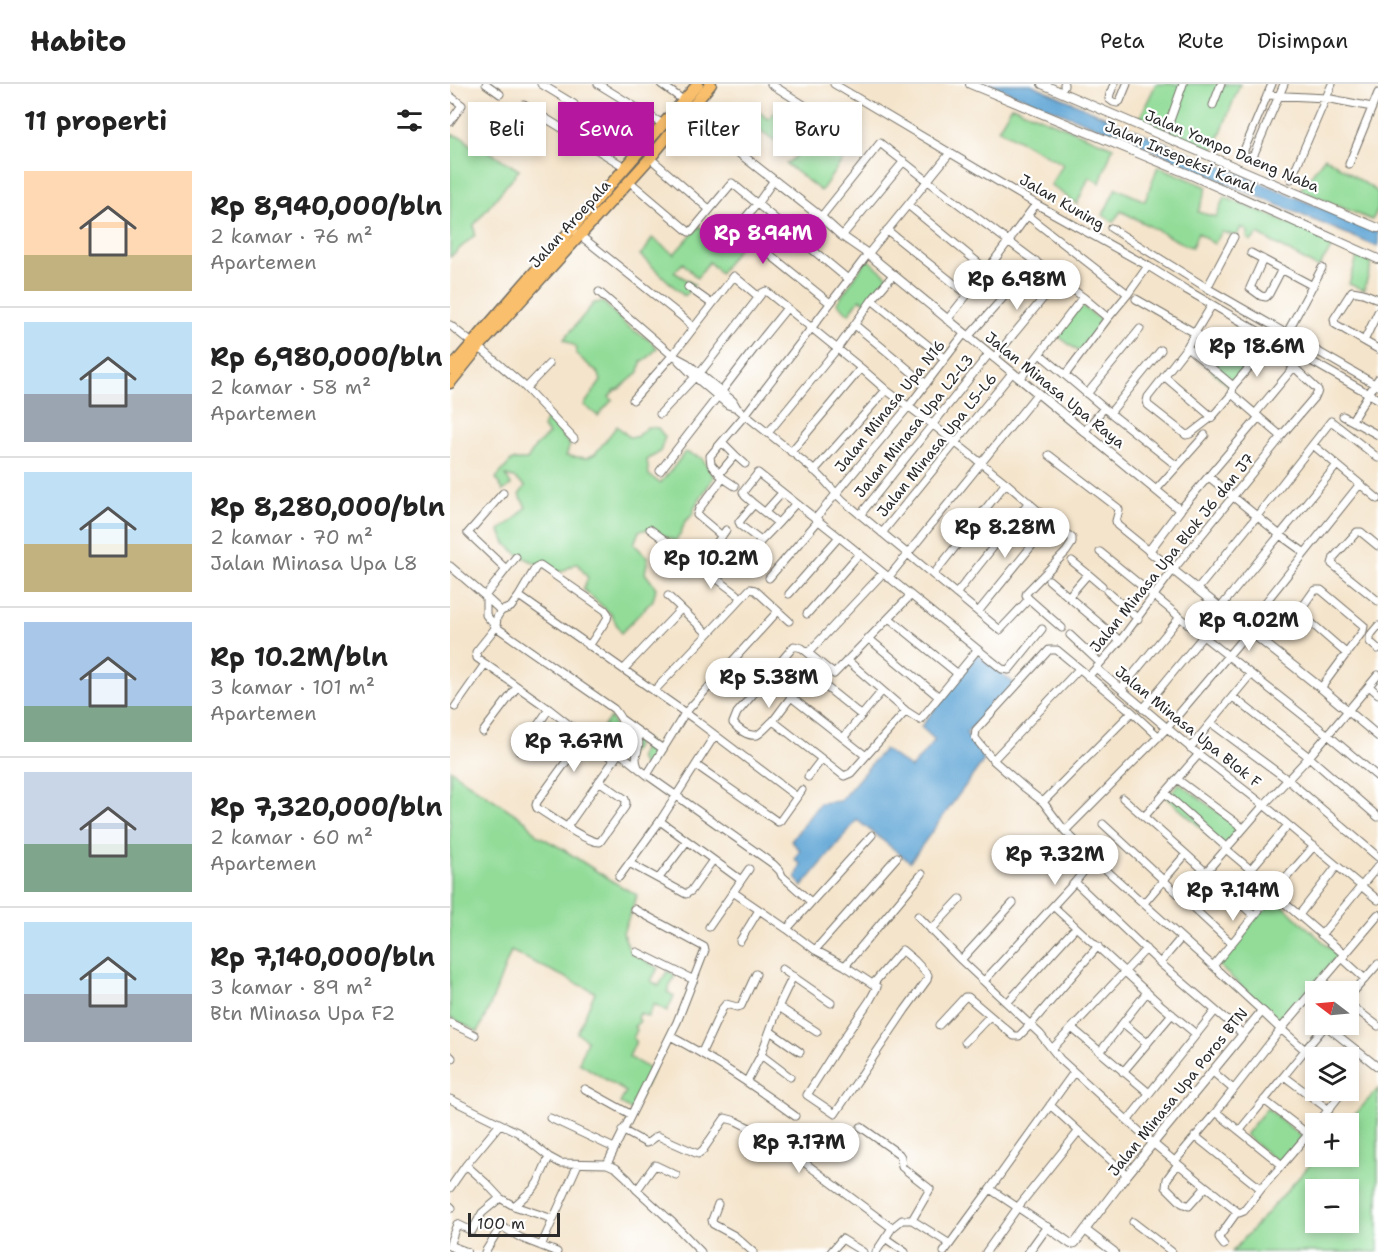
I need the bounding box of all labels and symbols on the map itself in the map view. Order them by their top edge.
street label: Jalan Yompo Daeng Naba [1142,105,1323,197]
street label: Jalan Insepeksi Kanal [1102,116,1259,198]
street label: Jalan Kuning [1016,170,1108,234]
street label: Jalan Aroepala [525,175,615,272]
pin: Rp 8.94M [701,214,825,265]
pin: Rp 6.98M [955,260,1079,311]
street label: Jalan Minasa Upa Raya [981,327,1130,453]
pin: Rp 18.6M [1195,327,1319,378]
street label: Jalan Minasa Upa N16 [830,336,950,476]
street label: Jalan Minasa Upa L2-L3 [850,350,978,502]
street label: Jalan Minasa Upa L5-L6 [873,369,1001,521]
street label: Jalan Minasa Upa Blok J6 dan J7 [1085,449,1259,657]
pin: Rp 8.28M [943,508,1067,559]
pin: Rp 10.2M [649,539,773,590]
pin: Rp 9.02M [1187,601,1311,652]
pin: Rp 5.38M [707,658,831,709]
street label: Jalan Minasa Upa Blok F [1111,662,1265,792]
pin: Rp 7.67M [512,722,636,773]
pin: Rp 7.32M [993,835,1117,886]
pin: Rp 7.14M [1171,871,1295,922]
north arrow [1305,981,1359,1035]
street label: Jalan Minasa Upa Poros BTN [1104,1004,1252,1180]
pin: Rp 7.17M [737,1123,861,1174]
scale bar [468,1210,560,1238]

